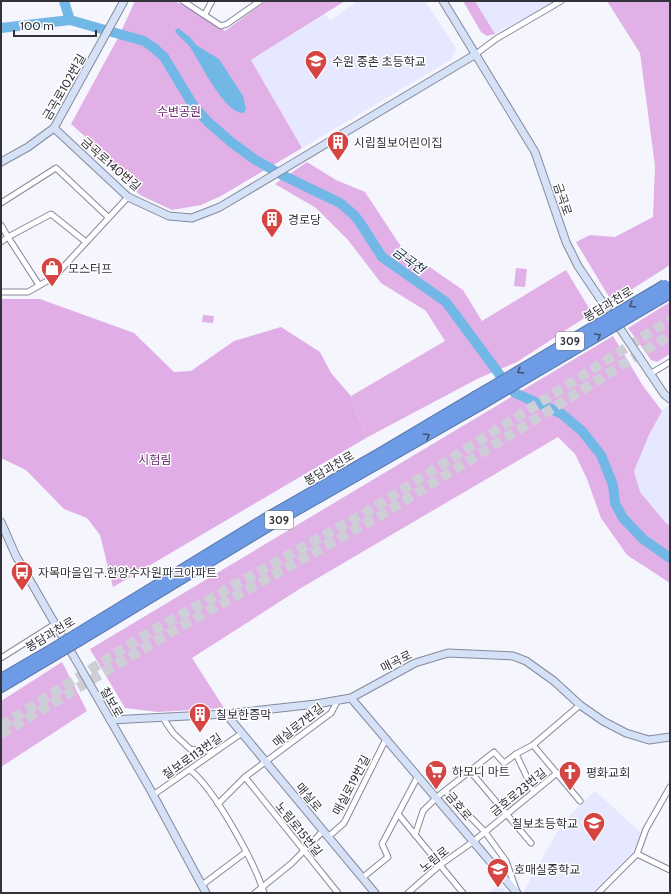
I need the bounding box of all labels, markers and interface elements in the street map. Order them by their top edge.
scale bar [14,12,96,38]
text: 100 m [20,18,54,33]
school or university icon: 수원 중촌 초등학교 [303,48,329,81]
street label: 금곡로102번길 [39,51,89,123]
place label: 수원 중촌 초등학교 [332,54,426,69]
park label: 수변공원 [157,104,201,119]
building icon: 시립칠보어린이집 [325,129,351,162]
street label: 금곡로140번길 [78,134,144,194]
place label: 시립칠보어린이집 [354,135,442,150]
street label: 금곡로 [551,181,575,217]
building icon: 경로당 [259,206,285,239]
place label: 경로당 [288,212,321,227]
water label: 금곡천 [390,243,429,278]
shop icon: 모스터프 [39,255,65,288]
place label: 모스터프 [68,261,112,276]
street label: 봉담과천로 [580,283,636,325]
one-way arrow [629,300,636,307]
road number: 309 [556,332,584,350]
one-way arrow [594,334,601,341]
one-way arrow [517,366,524,373]
one-way arrow [423,433,430,440]
street label: 봉담과천로 [301,448,357,488]
park label: 시험림 [138,452,172,467]
road number: 309 [265,511,293,529]
bus stop icon: 자목마을입구.한양수자원파크아파트 [9,559,35,592]
place label: 자목마을입구.한양수자원파크아파트 [38,565,217,580]
street label: 봉담과천로 [22,613,78,655]
street label: 매곡로 [378,647,414,675]
street label: 칠보로 [97,684,127,720]
street label: 매실로7번길 [269,700,327,750]
building icon: 칠보한증막 [187,701,213,734]
place label: 칠보한증막 [216,707,271,722]
street label: 칠보로113번길 [159,730,225,782]
street label: 매실로19번길 [329,752,373,818]
supermarket icon: 하모니 마트 [423,758,449,791]
church icon: 평화교회 [557,759,583,792]
place label: 하모니 마트 [452,764,510,779]
street label: 금호로23번길 [487,765,549,819]
place label: 평화교회 [586,765,630,780]
street label: 매실로 [293,779,325,815]
street label: 금호로 [443,788,475,824]
street label: 노림로15번길 [273,799,325,859]
school or university icon: 칠보초등학교 [581,810,607,843]
place label: 칠보초등학교 [512,816,578,831]
street label: 노림로 [416,843,452,875]
school or university icon: 호매실중학교 [485,856,511,889]
place label: 호매실중학교 [514,862,580,877]

